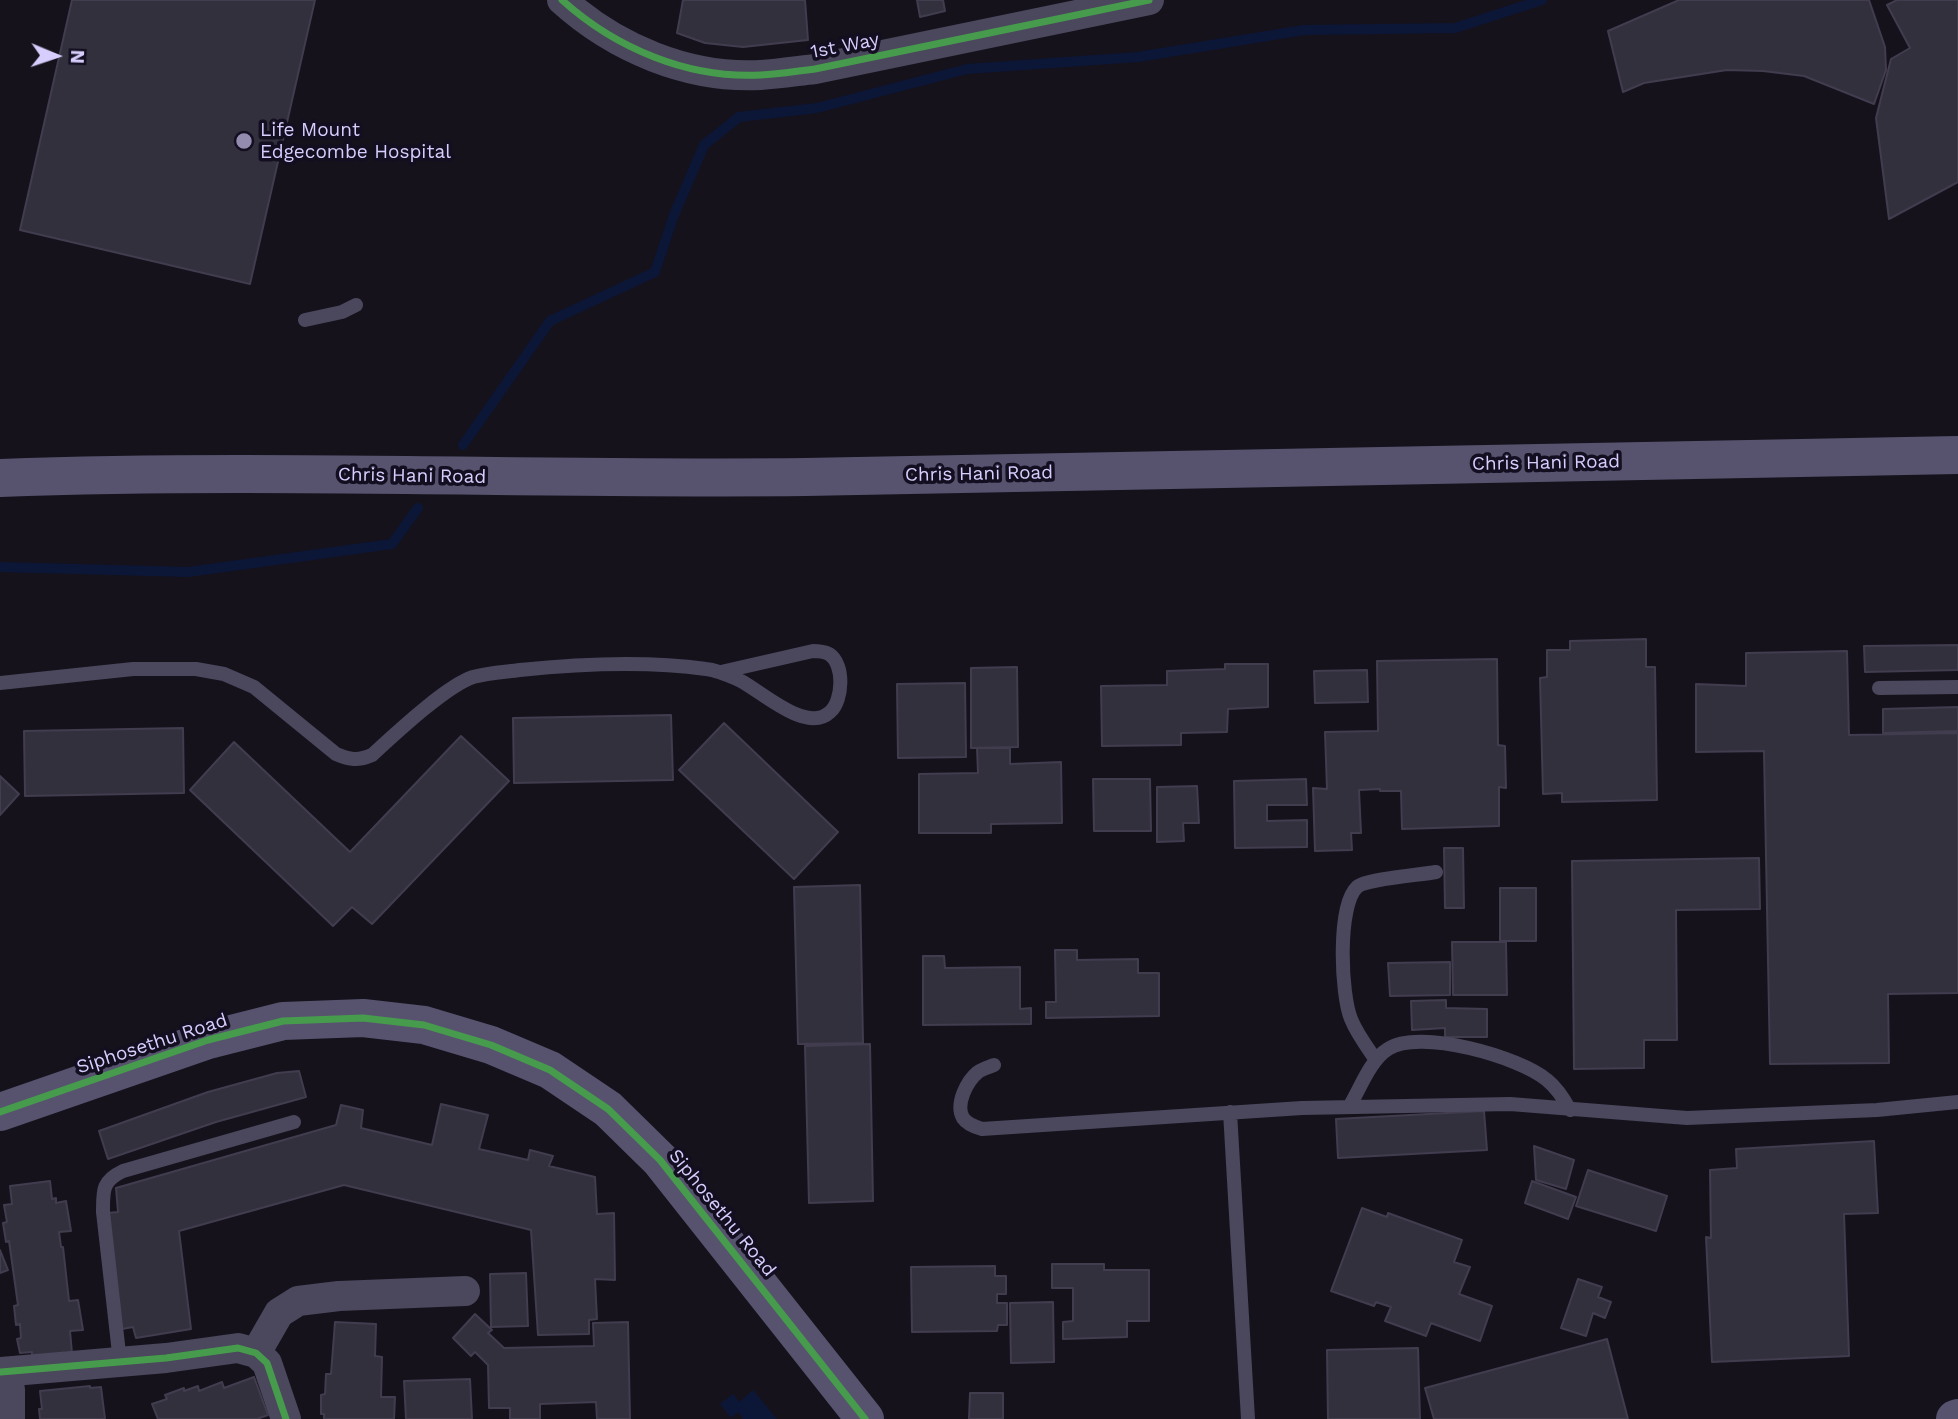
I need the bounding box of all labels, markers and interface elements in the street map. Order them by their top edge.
north arrow [21,21,91,91]
street label: 1st Way [809,28,881,64]
text: N [66,49,89,64]
place label: Life Mount Edgecombe Hospital [260,119,451,163]
marker: Life Mount Edgecombe Hospital [234,131,254,151]
street label: Chris Hani Road [1472,450,1620,476]
street label: Chris Hani Road [905,461,1053,487]
street label: Chris Hani Road [338,463,486,489]
street label: Siphosethu Road [74,1009,230,1079]
street label: Siphosethu Road [664,1145,780,1281]

